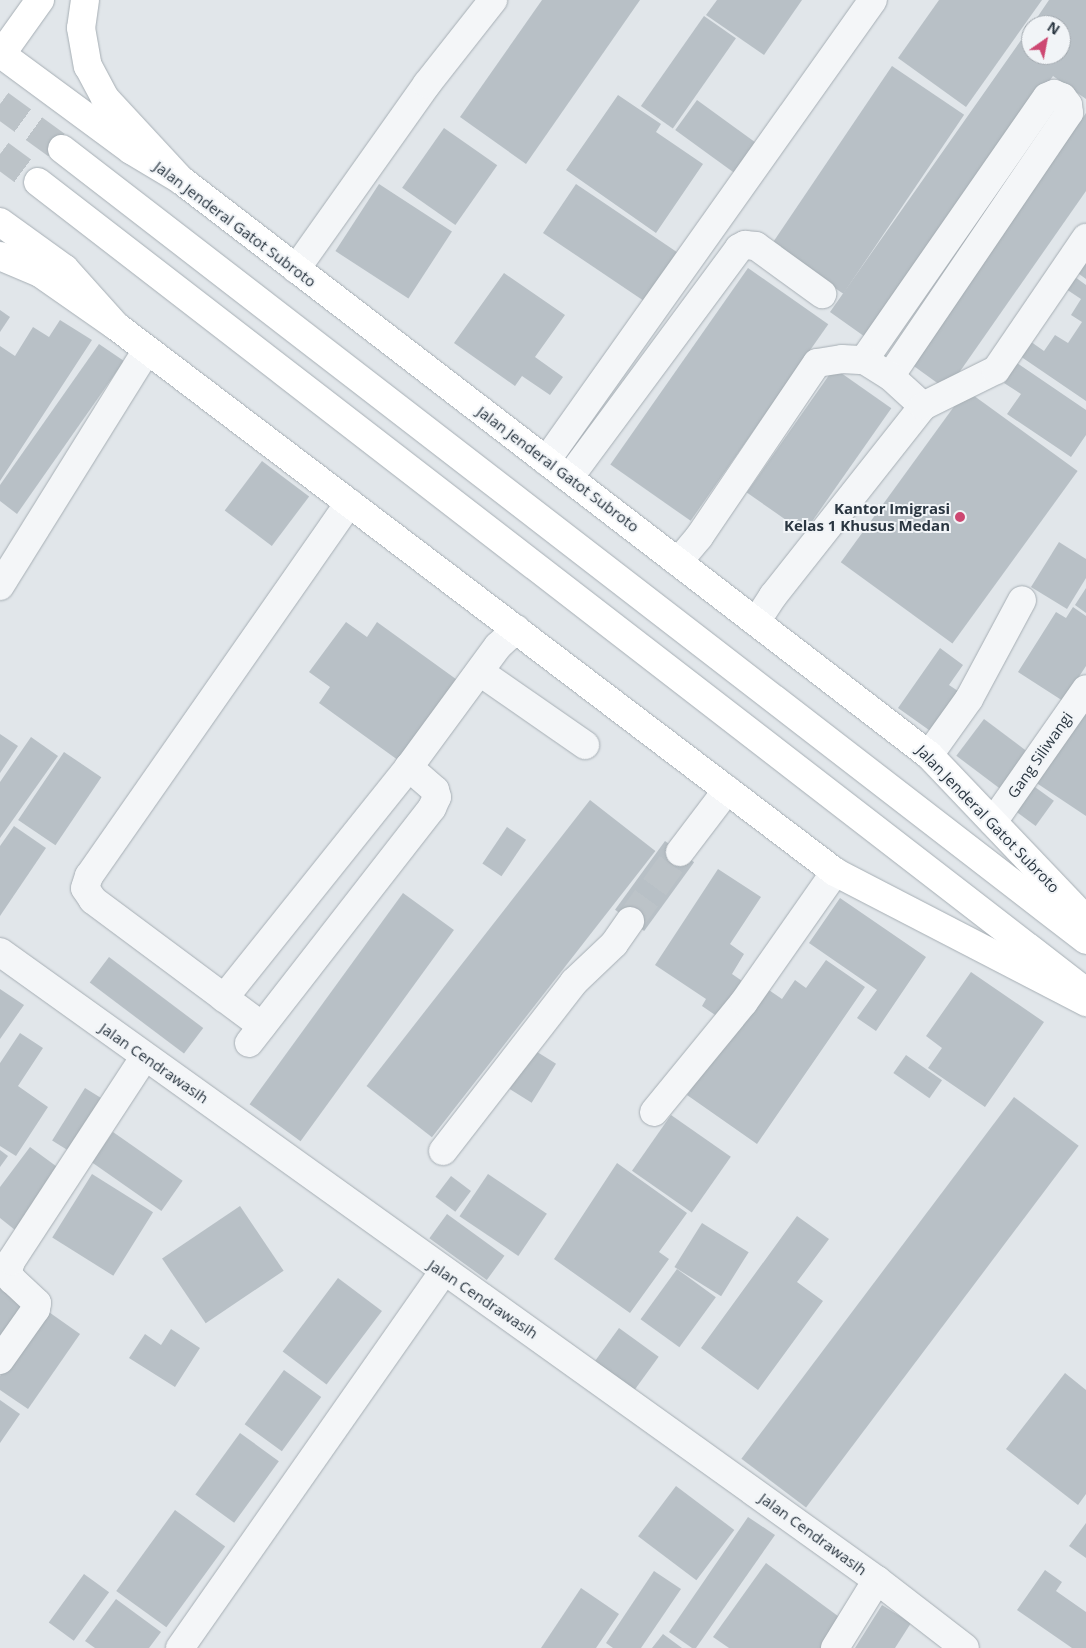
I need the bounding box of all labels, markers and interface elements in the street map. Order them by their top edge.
north arrow [1021,15,1071,65]
text: N [1044,17,1064,39]
street label: Jalan Jenderal Gatot Subroto [151,157,319,291]
street label: Jalan Jenderal Gatot Subroto [474,402,642,536]
place label: Kantor Imigrasi Kelas 1 Khusus Medan [784,499,950,534]
marker: Kantor Imigrasi Kelas 1 Khusus Medan [954,511,966,523]
street label: Gang Siliwangi [1004,708,1076,802]
street label: Jalan Jenderal Gatot Subroto [913,742,1063,896]
street label: Jalan Cendrawasih [96,1019,212,1107]
street label: Jalan Cendrawasih [425,1256,541,1342]
street label: Jalan Cendrawasih [756,1489,870,1579]

